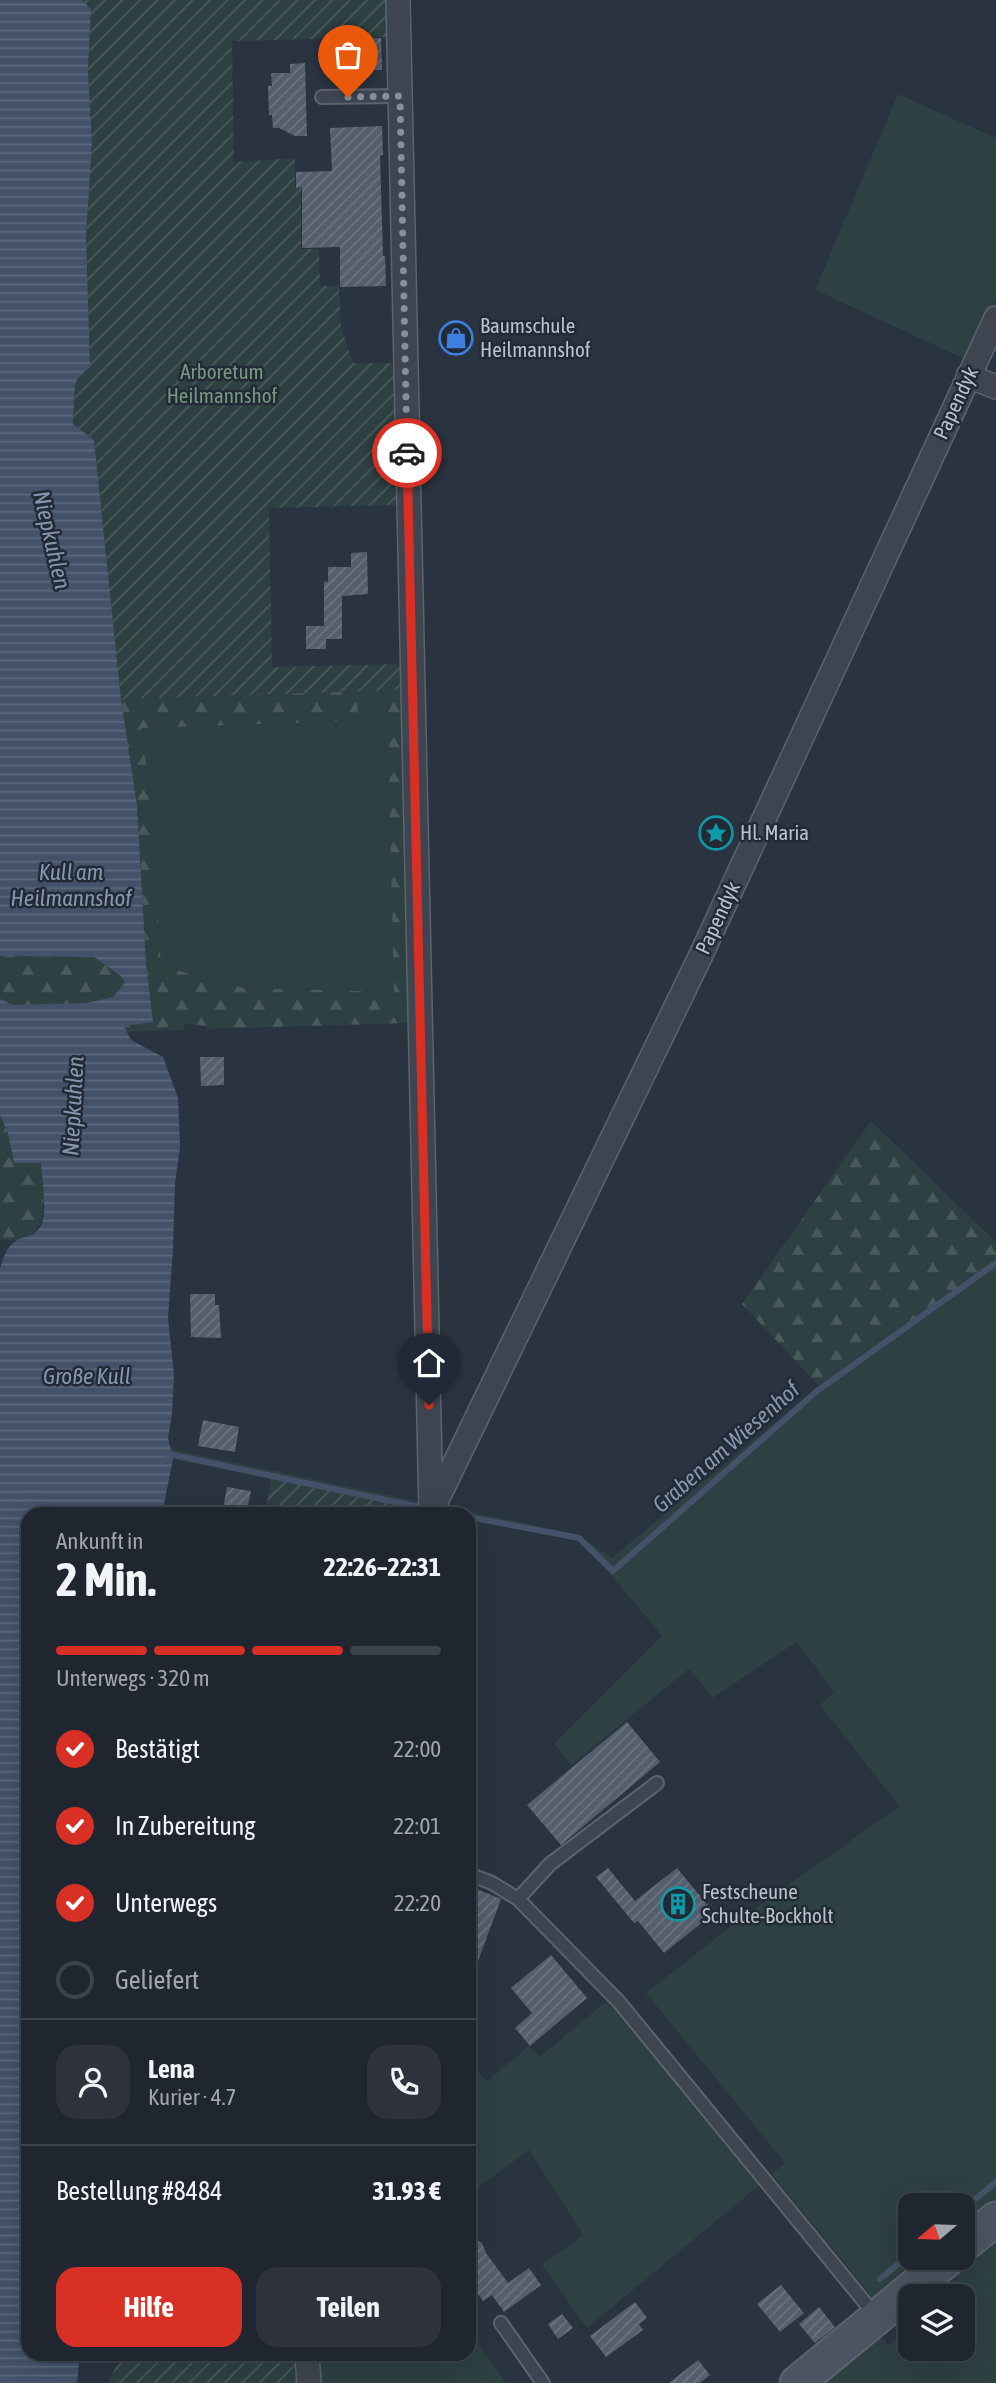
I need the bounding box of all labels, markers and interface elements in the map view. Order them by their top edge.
pin [318,25,378,97]
icon: bag [329,36,367,74]
place label: Baumschule Heilmannshof [480,313,591,361]
shop icon: Baumschule Heilmannshof [437,319,475,357]
park label: Arboretum Heilmannshof [167,359,278,407]
street label: Papendyk [928,363,982,443]
courier [372,418,442,488]
icon: car [388,434,426,472]
water label: Niepkuhlen [28,488,76,592]
place icon: Hl. Maria [697,814,735,852]
place label: Hl. Maria [740,820,809,844]
water label: Kull am Heilmannshof [10,859,133,911]
street label: Papendyk [690,878,744,958]
water label: Niepkuhlen [57,1055,89,1157]
pin [399,1333,459,1405]
icon: home [410,1344,448,1382]
water label: Große Kull [43,1363,131,1389]
water label: Graben am Wiesenhof [647,1375,806,1518]
text: Ankunft in [56,1528,143,1554]
text: 22:26–22:31 [324,1552,441,1582]
text: 2 Min. [56,1553,156,1606]
text: Unterwegs · 320 m [56,1665,210,1691]
icon: check [56,1730,94,1768]
text: Bestätigt [115,1734,200,1764]
text: 22:00 [393,1736,441,1762]
icon: check [56,1807,94,1845]
text: In Zubereitung [115,1811,255,1841]
text: 22:01 [393,1813,441,1839]
place label: Festscheune Schulte-Bockholt [702,1879,834,1927]
icon: check [56,1884,94,1922]
building icon: Festscheune Schulte-Bockholt [659,1885,697,1923]
text: Unterwegs [115,1888,217,1918]
text: 22:20 [394,1890,441,1916]
text: Geliefert [115,1965,199,1995]
button: person [56,2045,130,2119]
button: phone [367,2045,441,2119]
text: Lena [148,2054,195,2084]
text: Kurier · 4.7 [148,2084,236,2110]
text: Bestellung #8484 [56,2176,222,2206]
text: 31.93 € [372,2176,441,2206]
north arrow [898,2193,975,2270]
map controls [898,2193,975,2361]
button: Hilfe [56,2267,242,2347]
button: Teilen [256,2267,441,2347]
button: layers [898,2284,975,2361]

